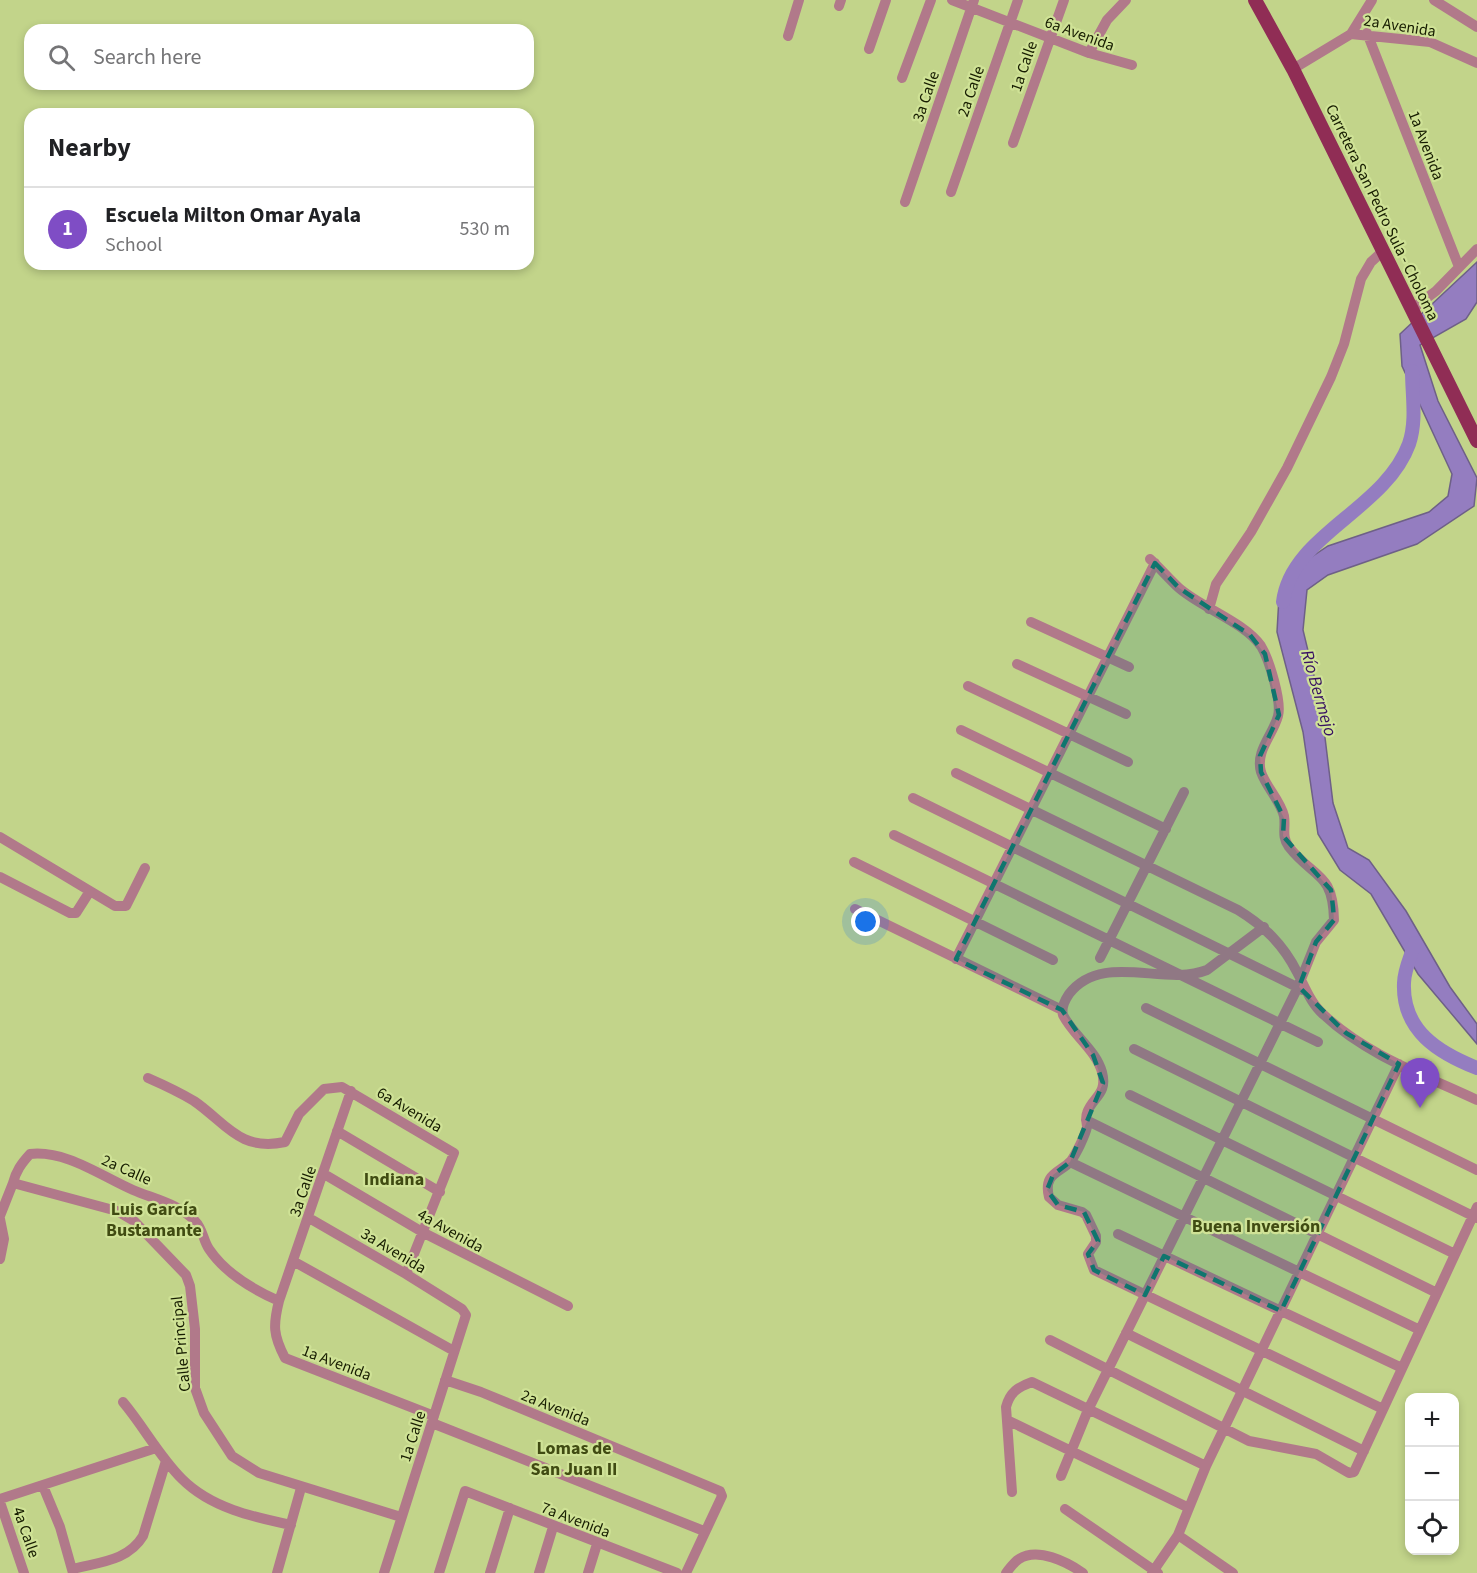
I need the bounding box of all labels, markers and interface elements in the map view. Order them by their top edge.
street label: 2a Avenida [1362,9,1438,43]
street label: 6a Avenida [1042,11,1118,57]
search box [24,24,534,90]
street label: 1a Calle [1005,38,1043,95]
icon: search [45,41,78,74]
text: Search here [93,41,201,73]
street label: 2a Calle [952,63,990,120]
street label: 3a Calle [907,68,945,125]
street label: Carretera San Pedro Sula - Choloma [1320,101,1444,324]
street label: 1a Avenida [1403,107,1449,183]
text: Nearby [48,129,131,166]
text: Escuela Milton Omar Ayala [105,199,361,231]
text: 1 [62,215,73,243]
text: 530 m [460,215,510,243]
text: School [105,231,162,259]
water label: Río Bermejo [1294,647,1343,739]
your location [851,907,880,936]
pin: 1 [1400,1058,1440,1108]
street label: 6a Avenida [373,1082,446,1138]
street label: 2a Calle [98,1149,155,1191]
street label: 3a Calle [284,1163,322,1220]
district label: Indiana [364,1167,424,1192]
district label: Luis García Bustamante [106,1197,202,1243]
street label: 4a Avenida [413,1204,488,1258]
district label: Buena Inversión [1192,1214,1320,1239]
street label: 3a Avenida [357,1223,430,1279]
street label: Calle Principal [166,1295,196,1393]
street label: 1a Avenida [299,1340,375,1386]
street label: 2a Avenida [518,1384,593,1432]
map controls [1405,1393,1459,1555]
button: + [1405,1393,1459,1447]
street label: 1a Calle [394,1408,432,1465]
district label: Lomas de San Juan II [531,1436,618,1482]
button: − [1405,1447,1459,1501]
street label: 7a Avenida [538,1497,614,1543]
button: locate [1405,1501,1459,1555]
street label: 4a Calle [7,1504,45,1561]

